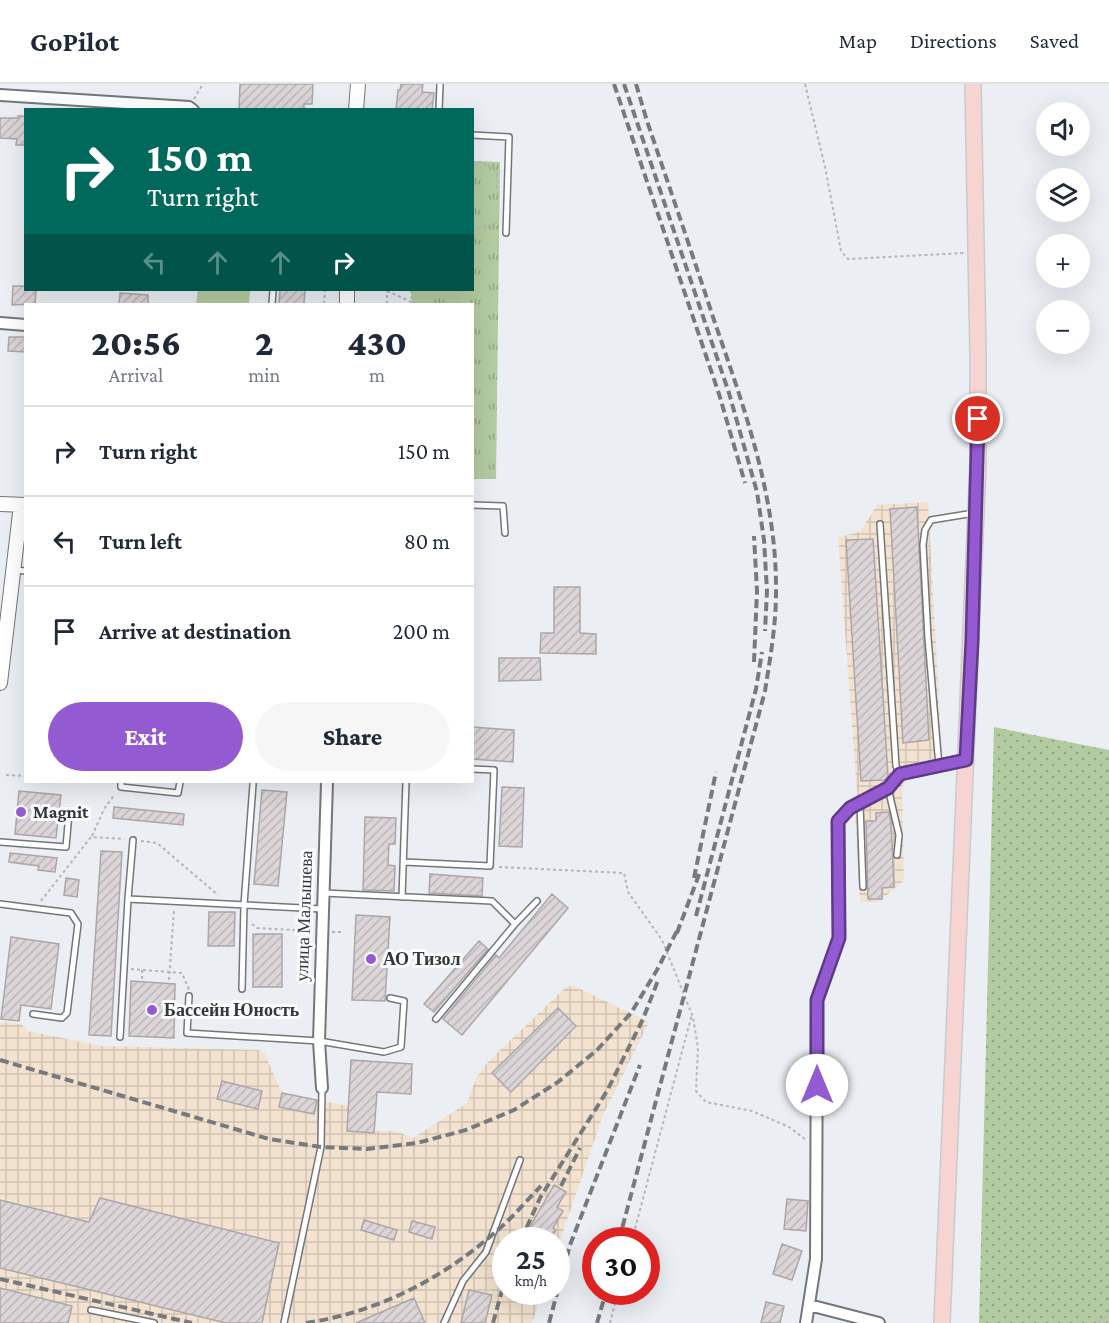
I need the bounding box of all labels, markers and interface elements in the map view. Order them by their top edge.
text: GoPilot [30,26,119,57]
text: Map [839,29,877,53]
text: Directions [910,29,997,53]
text: Saved [1030,29,1079,53]
map controls [1036,102,1090,354]
button: sound [1036,102,1090,156]
icon: right [48,132,126,210]
text: 150 m [147,133,252,180]
button: layers [1036,168,1090,222]
text: Turn right [147,182,258,212]
button: + [1036,234,1090,288]
icon: left [138,246,171,279]
icon: ahead [201,246,234,279]
icon: ahead [264,246,297,279]
icon: right [327,246,360,279]
button: − [1036,300,1090,354]
text: 20:56 [91,323,181,363]
text: 2 [255,323,274,363]
text: 430 [347,323,407,363]
text: Arrival [109,364,163,386]
text: min [248,364,280,386]
text: m [369,364,385,386]
pin [952,393,1003,444]
icon: arrive [961,402,994,435]
icon: right [48,435,81,468]
text: Turn right [99,439,197,464]
text: 150 m [398,439,450,464]
icon: left [48,525,81,558]
text: Turn left [99,529,182,554]
text: 80 m [404,529,450,554]
icon: arrive [48,615,81,648]
text: Arrive at destination [99,619,291,644]
text: 200 m [393,619,450,644]
button: Exit [48,702,243,771]
button: Share [255,702,450,771]
place label: Magnit [33,802,89,822]
marker: Magnit [14,805,28,819]
street label: улица Малышева [292,850,316,982]
place label: АО Тизол [383,949,460,969]
marker: АО Тизол [364,952,378,966]
place label: Бассейн Юность [164,1000,300,1020]
marker: Бассейн Юность [145,1003,159,1017]
position arrow [785,1053,849,1117]
speed limit sign: 30 [582,1227,660,1305]
text: 25 [516,1242,546,1275]
text: km/h [515,1273,547,1289]

